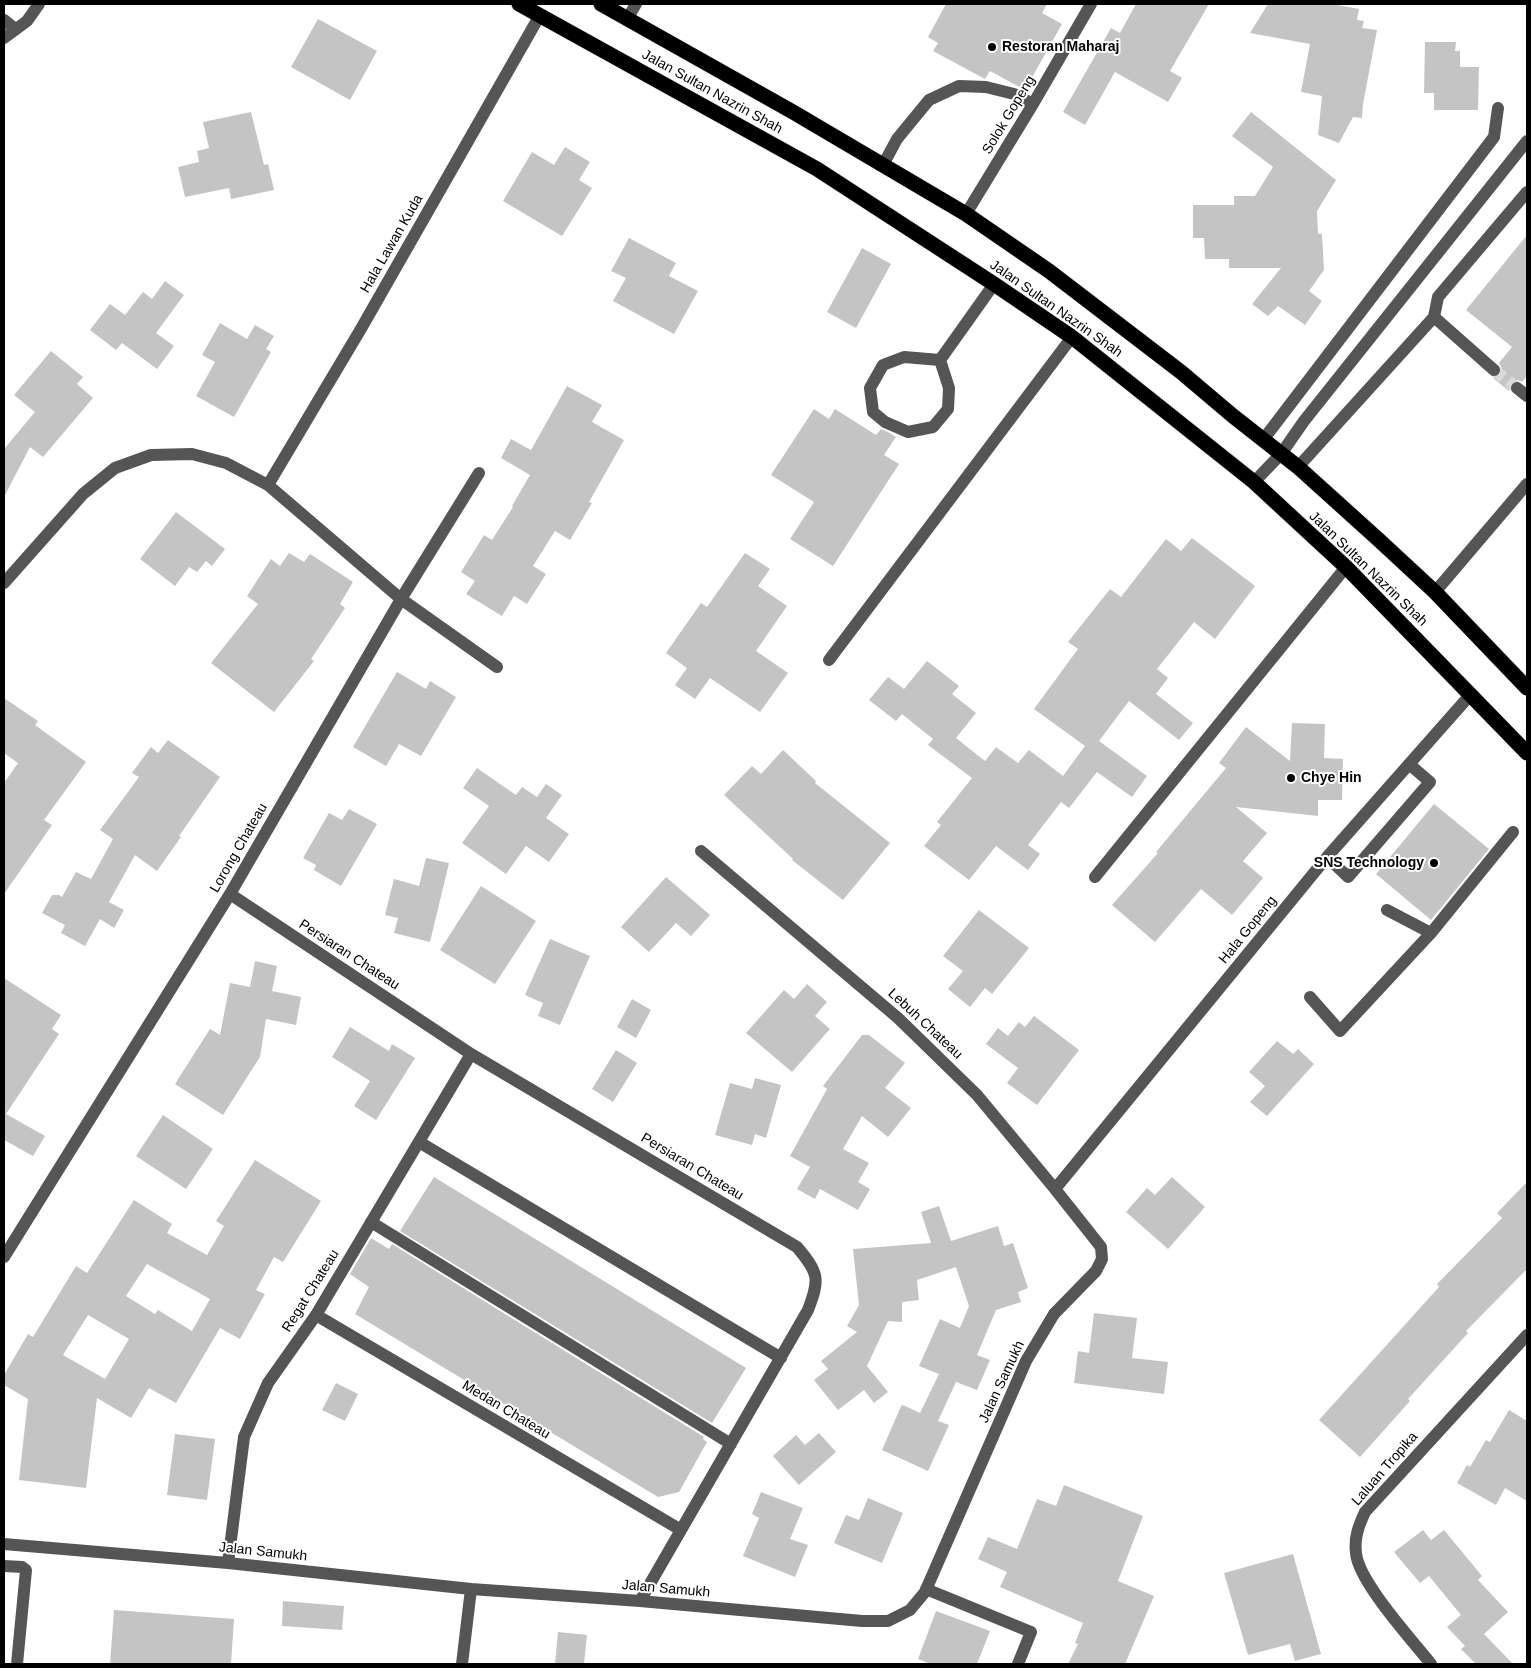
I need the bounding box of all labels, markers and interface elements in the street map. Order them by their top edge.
place label: Restoran Maharaj [1002,39,1119,55]
marker: Restoran Maharaj [986,41,998,53]
street label: Jalan Sultan Nazrin Shah [639,46,785,138]
street label: Solok Gopeng [979,73,1039,157]
street label: Hala Lawan Kuda [357,192,427,296]
street label: Jalan Sultan Nazrin Shah [986,257,1126,361]
street label: Jalan Sultan Nazrin Shah [1305,508,1431,630]
place label: Chye Hin [1301,770,1362,786]
marker: Chye Hin [1285,772,1297,784]
street label: Lorong Chateau [207,800,271,896]
place label: SNS Technology [1314,855,1424,871]
marker: SNS Technology [1428,857,1440,869]
street label: Hala Gopeng [1216,893,1280,967]
street label: Persiaran Chateau [295,916,403,994]
street label: Lebuh Chateau [884,985,966,1063]
street label: Persiaran Chateau [638,1130,746,1204]
street label: Regat Chateau [279,1247,343,1335]
street label: Jalan Samukh [976,1338,1028,1426]
street label: Medan Chateau [459,1377,553,1443]
street label: Laluan Tropika [1348,1429,1422,1509]
street label: Jalan Samukh [218,1539,308,1565]
street label: Jalan Samukh [621,1577,711,1601]

